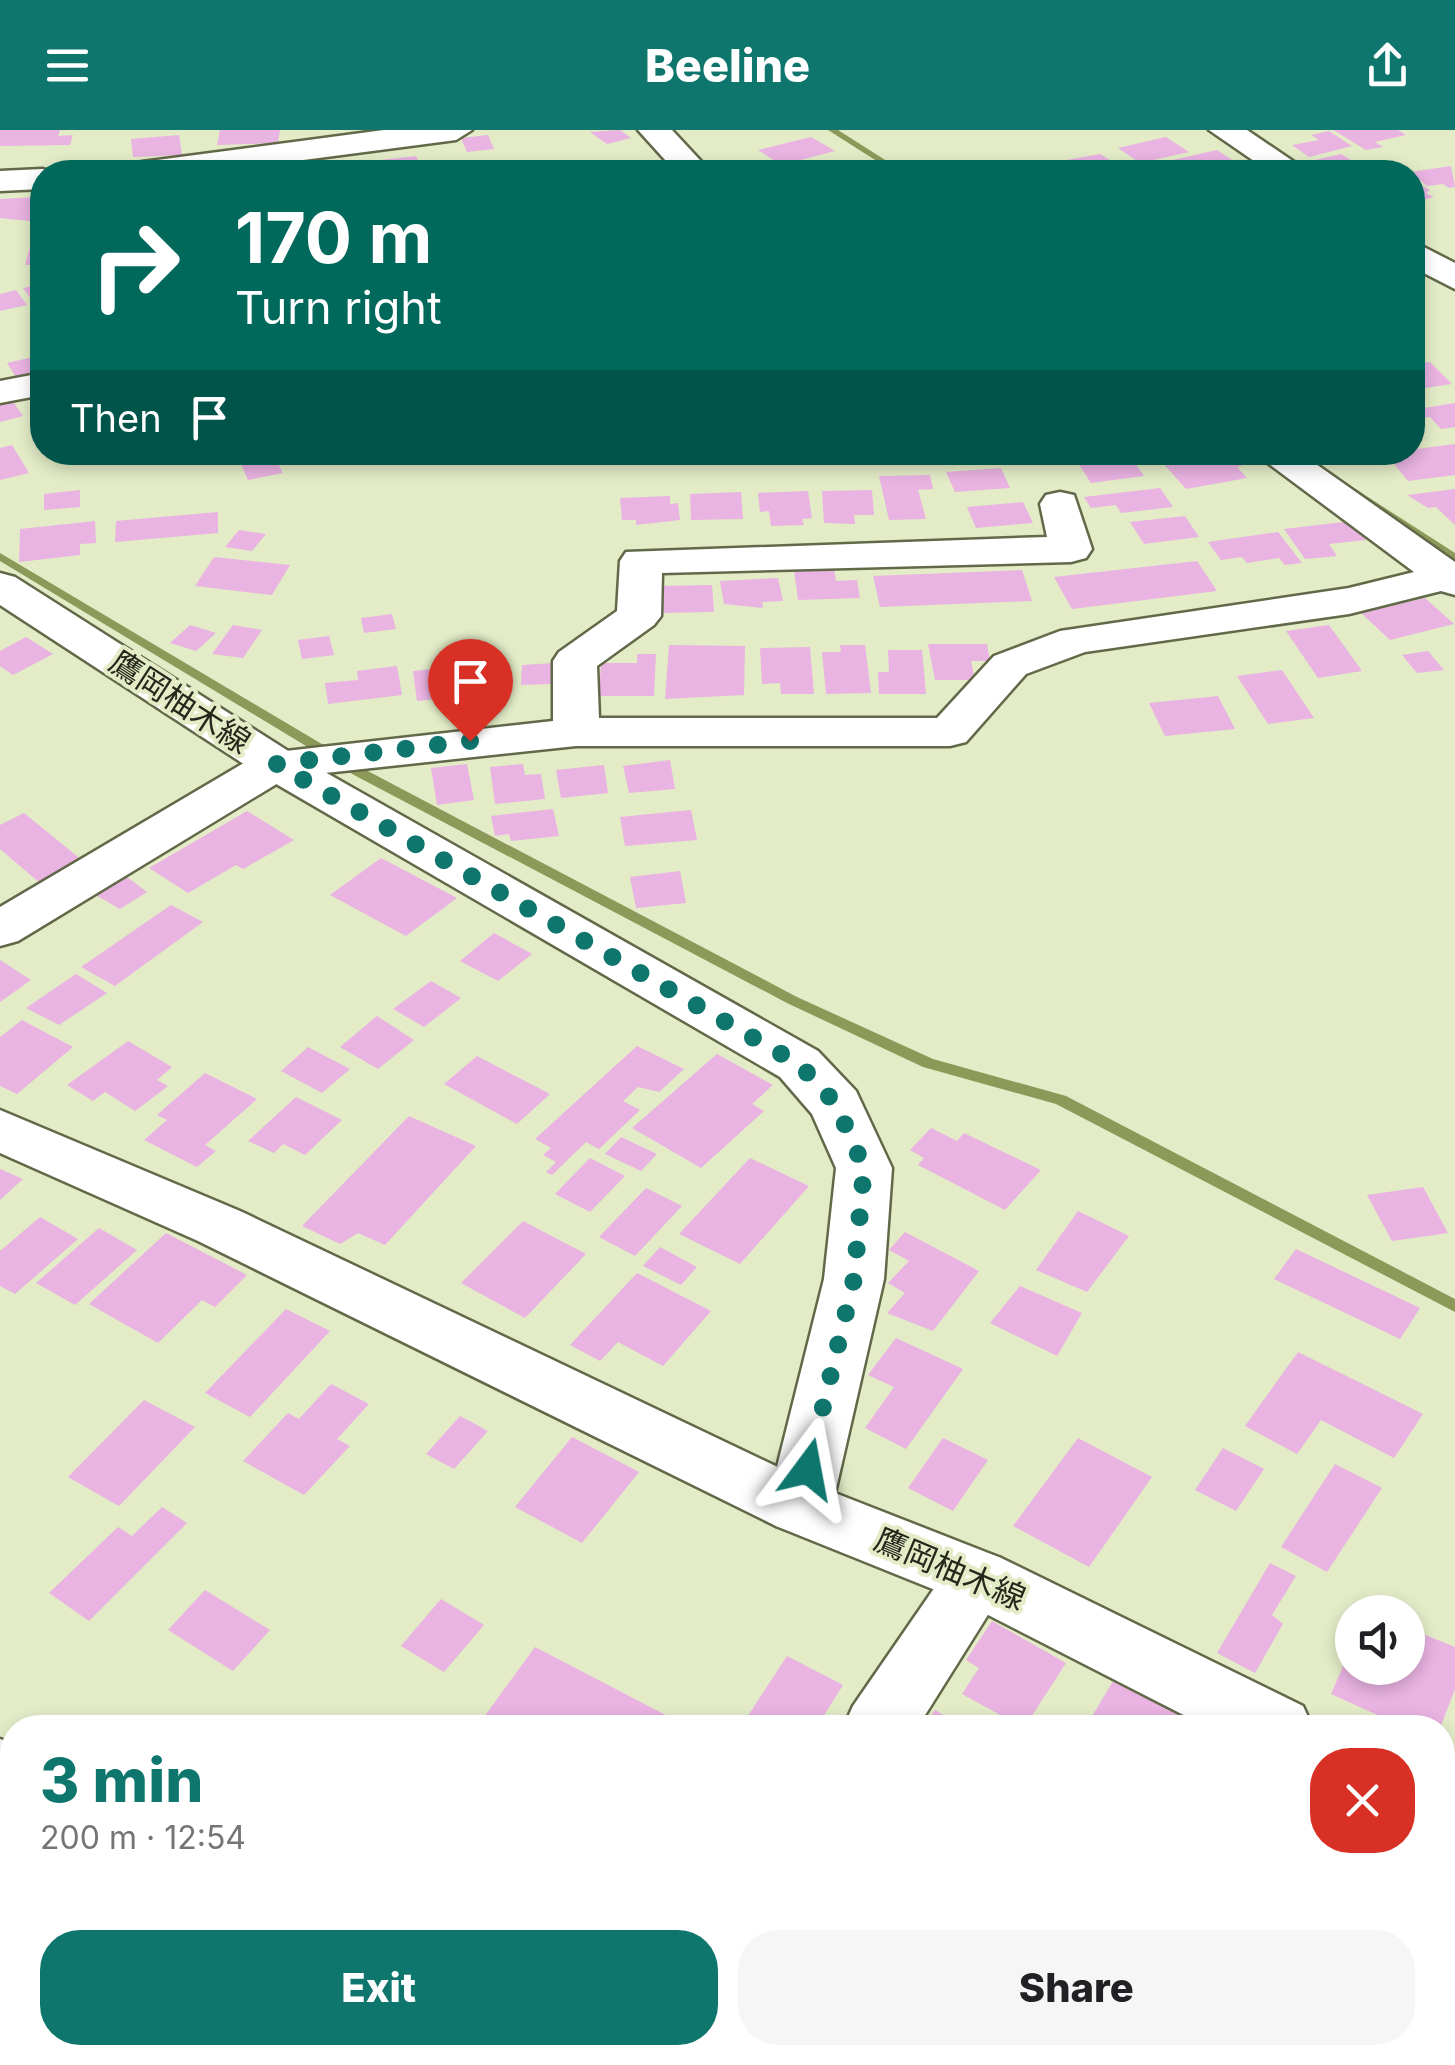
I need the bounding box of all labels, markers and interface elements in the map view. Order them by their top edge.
icon: menu [40,38,95,93]
text: Beeline [645,38,810,93]
icon: share [1360,38,1415,93]
text: 170 m [235,195,432,280]
icon: right [70,200,200,330]
text: Turn right [235,280,442,335]
icon: arrive [182,390,237,445]
text: Then [70,395,162,441]
pin [428,639,513,742]
street label: 鷹岡柚木線 [103,642,258,762]
icon: arrive [443,654,498,709]
position arrow [756,1417,860,1521]
street label: 鷹岡柚木線 [869,1519,1031,1618]
map controls [1335,1595,1425,1685]
button: sound [1335,1595,1425,1685]
text: 3 min [40,1744,203,1816]
button: close [1310,1748,1415,1853]
text: 200 m · 12:54 [40,1818,246,1857]
button: Exit [40,1930,718,2045]
button: Share [738,1930,1415,2045]

